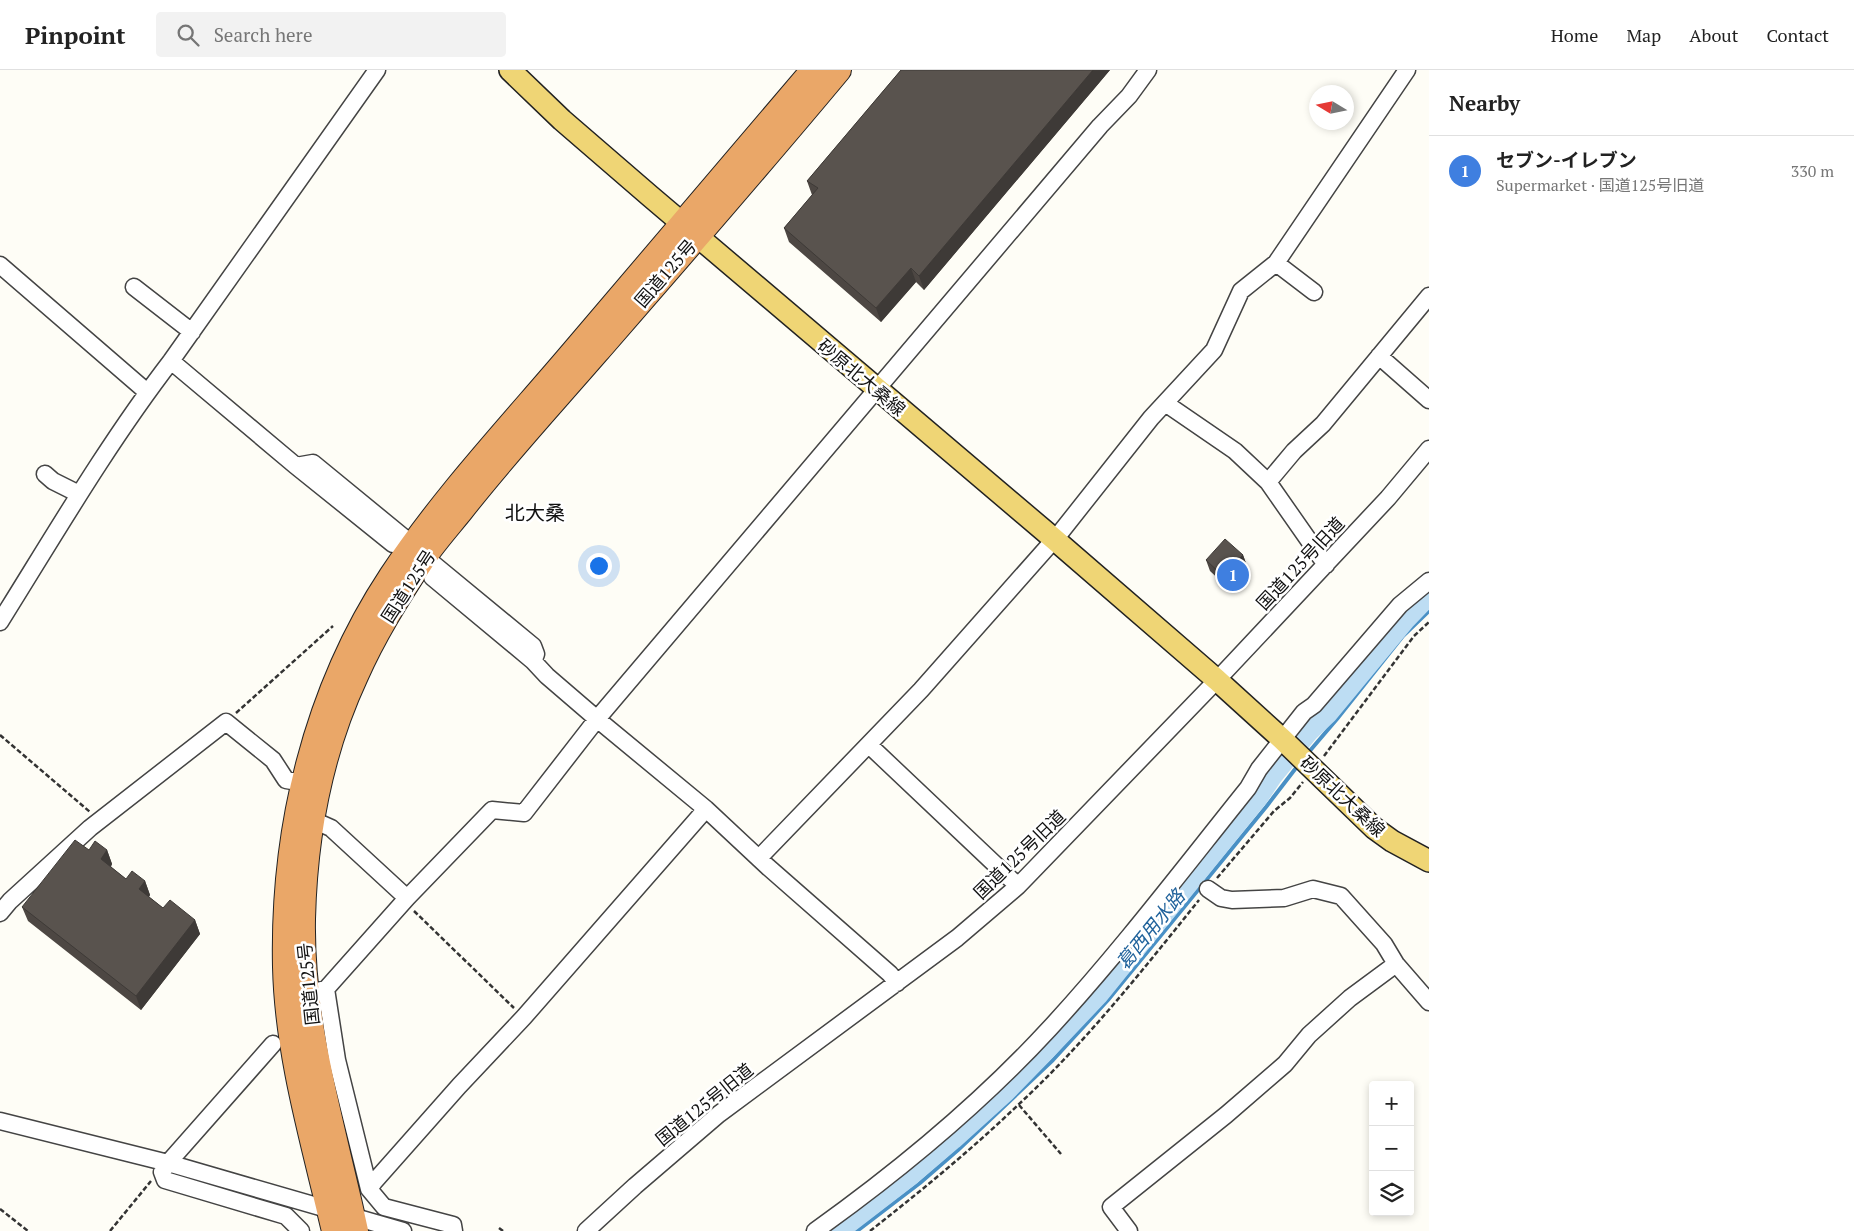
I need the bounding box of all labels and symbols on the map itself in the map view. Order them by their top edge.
north arrow [1309,85,1354,130]
street label: 国道125号 [629,234,701,312]
street label: 砂原北大桑線 [813,333,911,421]
district label: 北大桑 [505,499,565,526]
street label: 国道125号旧道 [1251,511,1349,615]
street label: 国道125号 [375,545,441,627]
your location [586,553,612,579]
pin: 1 [1217,556,1249,594]
street label: 砂原北大桑線 [1295,750,1391,842]
street label: 国道125号旧道 [968,804,1070,904]
water label: 葛西用水路 [1110,883,1191,974]
street label: 国道125号 [292,942,324,1026]
street label: 国道125号旧道 [650,1057,758,1151]

